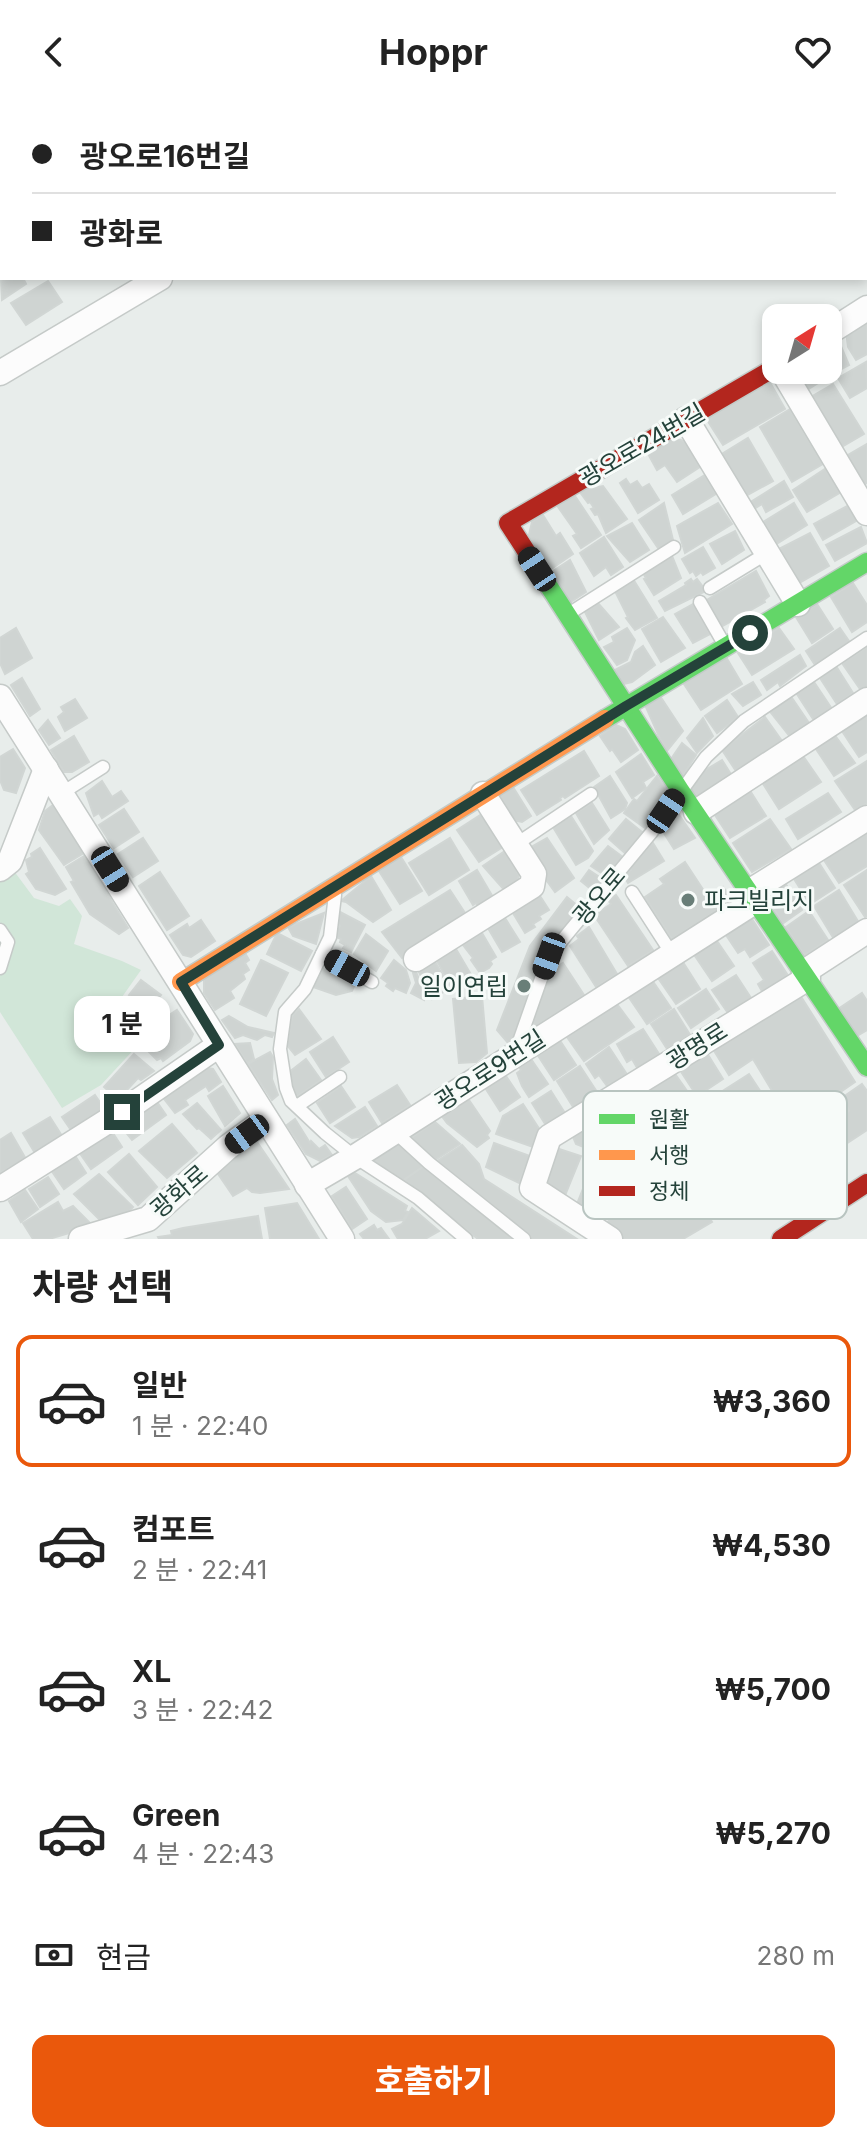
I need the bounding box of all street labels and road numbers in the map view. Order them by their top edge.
street label: 광오로24번길 [574,397,710,493]
street label: 광오로 [567,861,631,931]
street label: 광명로 [661,1016,733,1076]
street label: 광오로9번길 [430,1024,550,1116]
street label: 광화로 [144,1158,214,1224]

